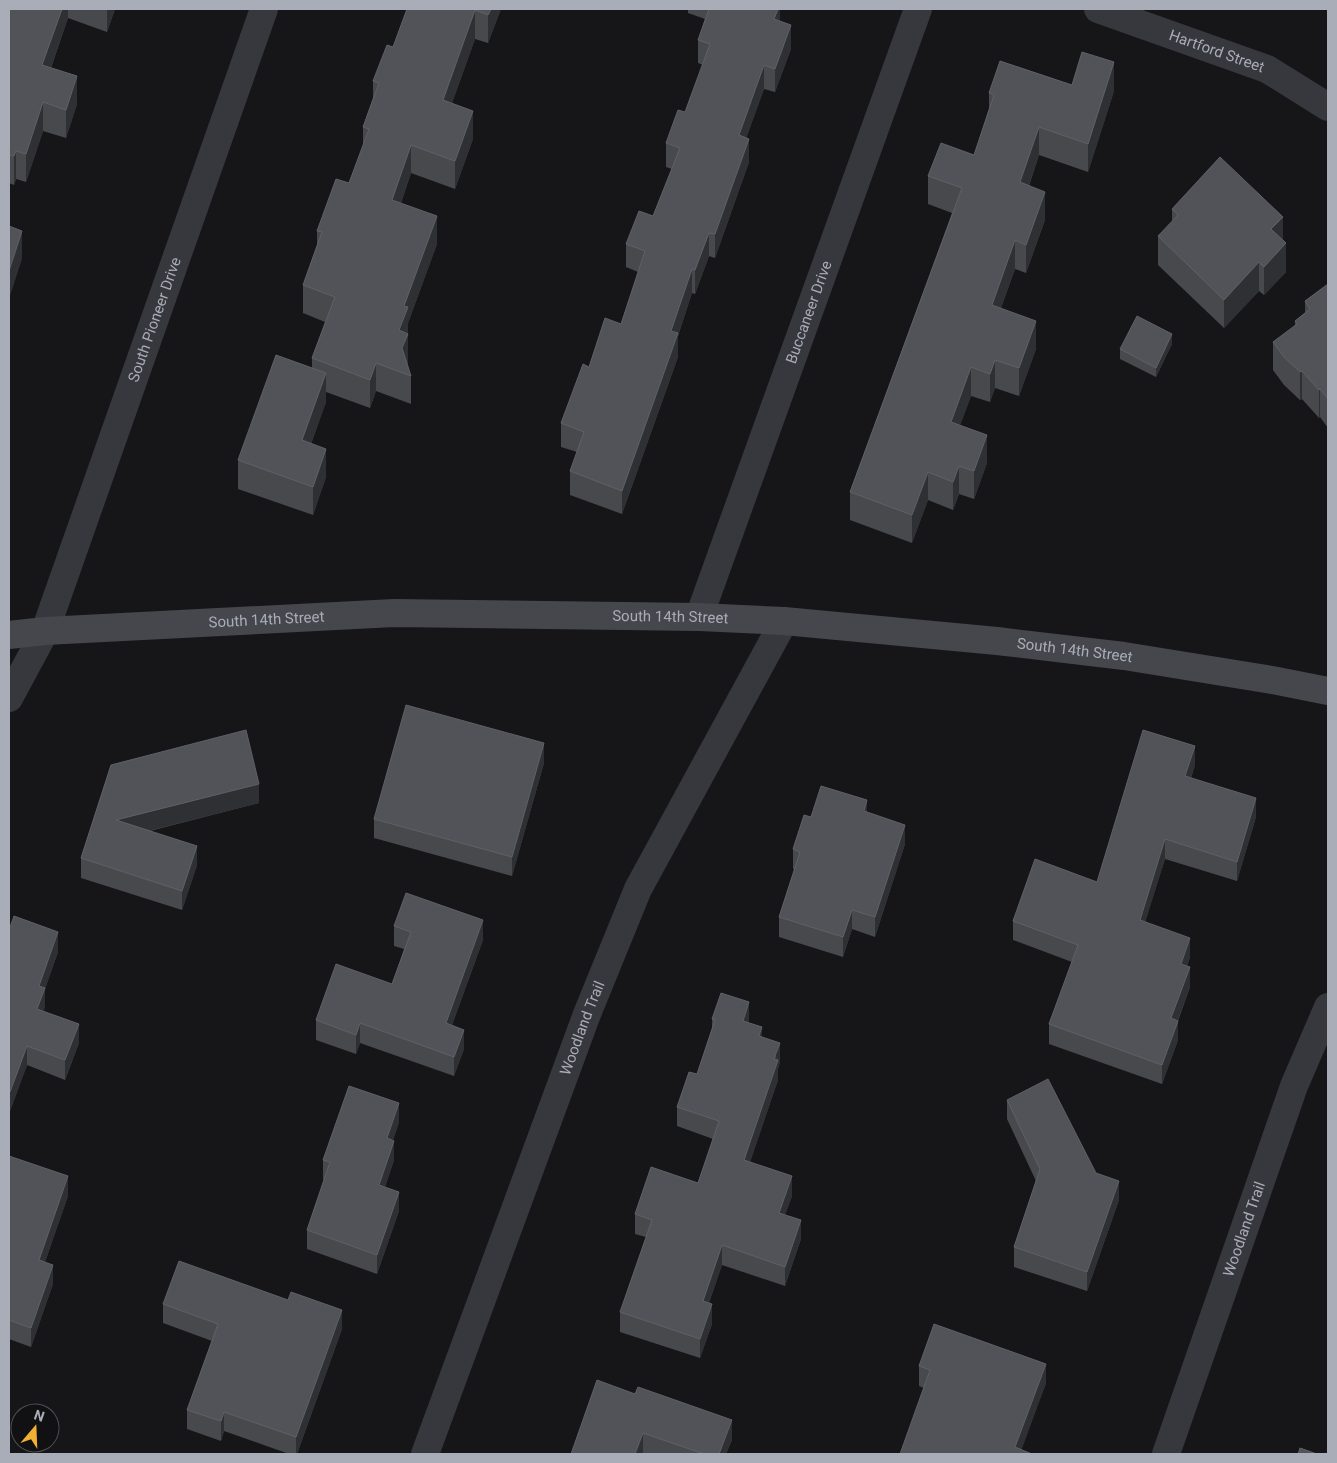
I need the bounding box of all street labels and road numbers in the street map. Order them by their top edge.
street label: Hartford Street [1167,26,1267,76]
street label: South Pioneer Drive [124,255,185,385]
street label: Buccaneer Drive [782,258,836,366]
street label: South 14th Street [612,607,729,627]
street label: South 14th Street [208,608,325,632]
street label: South 14th Street [1016,634,1134,666]
street label: Woodland Trail [556,978,608,1078]
street label: Woodland Trail [1219,1179,1269,1279]

